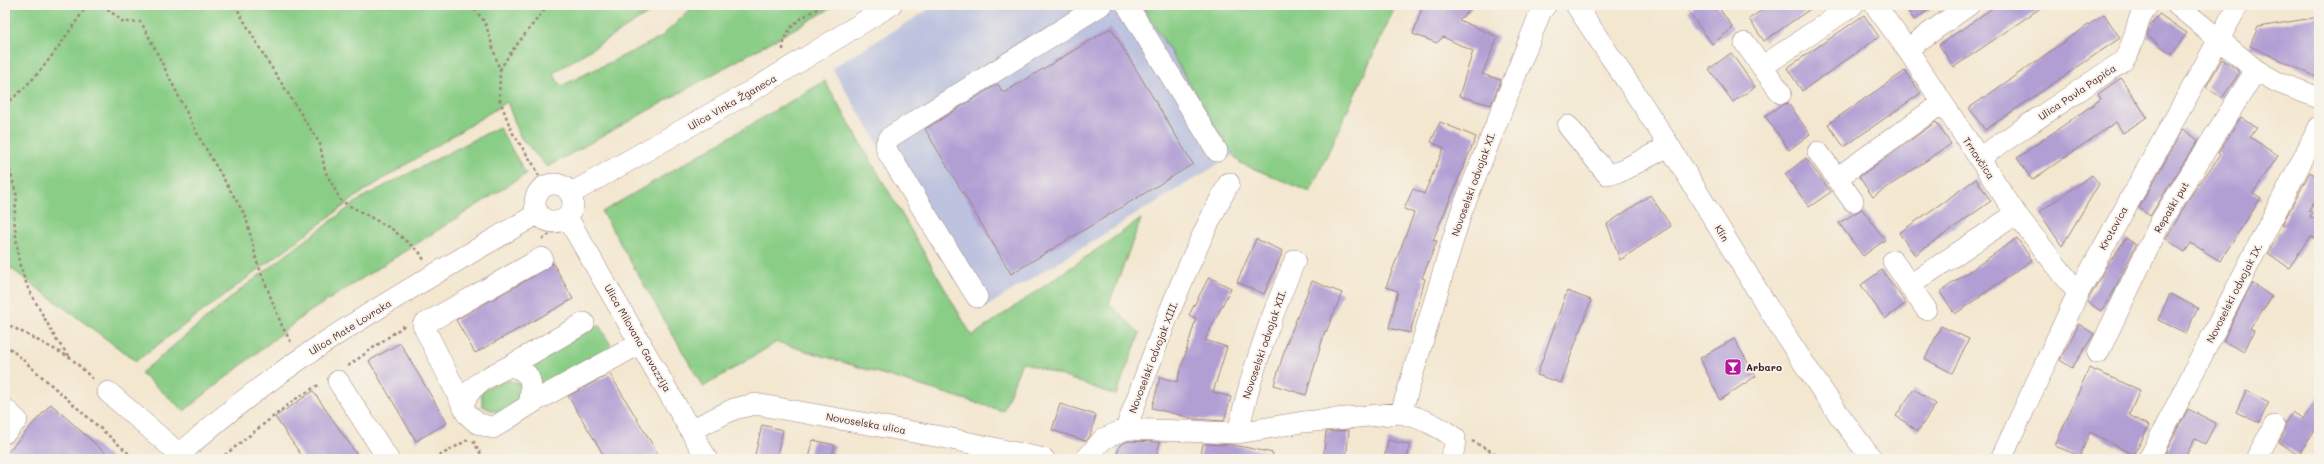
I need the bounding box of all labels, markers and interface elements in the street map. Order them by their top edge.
street label: Ulica Pavla Papića [2035,61,2119,123]
street label: Ulica Vinka Žganeca [685,71,779,133]
street label: Novoselski odvojak XI. [1448,130,1498,238]
street label: Trnovčica [1960,134,1998,182]
street label: Repaški put [2150,179,2192,235]
street label: Krotovica [2095,204,2131,252]
street label: Klin [1712,222,1732,244]
street label: Novoselski odvojak IX. [2203,241,2265,345]
street label: Ulica Milovana Gavazzija [601,281,675,395]
street label: Novoselski odvojak XII. [1239,288,1289,400]
street label: Ulica Mate Lovraka [306,296,394,358]
street label: Novoselski odvojak XIII. [1125,299,1181,415]
bar icon: Arbaro [1723,357,1743,377]
place label: Arbaro [1746,360,1782,374]
street label: Novoselska ulica [825,409,907,437]

